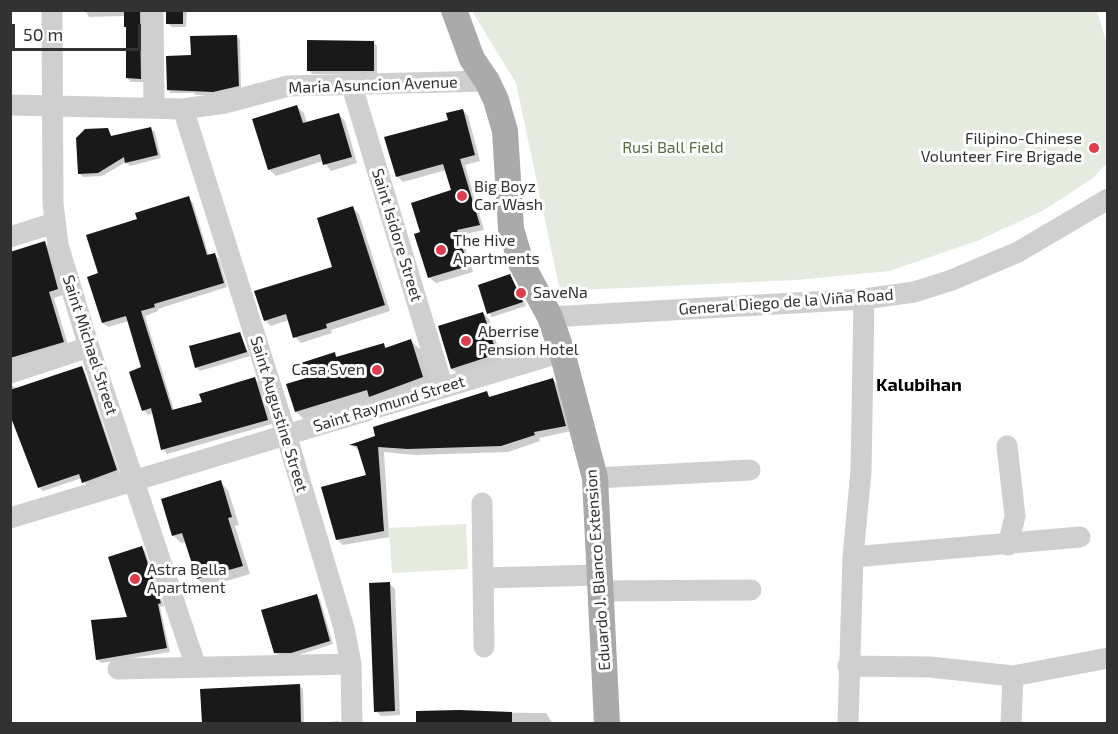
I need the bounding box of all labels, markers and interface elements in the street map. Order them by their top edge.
scale bar [15,12,144,50]
text: 50 m [23,23,63,45]
street label: Maria Asuncion Avenue [288,72,458,98]
place label: Filipino-Chinese Volunteer Fire Brigade [921,129,1082,167]
park label: Rusi Ball Field [622,138,724,158]
marker: Filipino-Chinese Volunteer Fire Brigade [1087,141,1101,155]
street label: Saint Isidore Street [368,166,426,304]
place label: Big Boyz Car Wash [474,177,543,215]
marker: Big Boyz Car Wash [455,189,469,203]
place label: The Hive Apartments [453,231,540,269]
marker: The Hive Apartments [434,243,448,257]
street label: Saint Michael Street [58,273,122,417]
place label: SaveNa [533,283,588,303]
street label: General Diego de la Viña Road [678,285,894,319]
marker: SaveNa [514,286,528,300]
place label: Aberrise Pension Hotel [478,322,578,360]
street label: Saint Augustine Street [246,334,312,494]
marker: Aberrise Pension Hotel [459,334,473,348]
place label: Casa Sven [291,360,365,380]
marker: Casa Sven [370,363,384,377]
street label: Saint Raymund Street [311,372,467,436]
district label: Kalubihan [876,374,962,396]
street label: Eduardo J. Blanco Extension [581,469,615,671]
place label: Astra Bella Apartment [147,560,227,598]
marker: Astra Bella Apartment [128,572,142,586]

